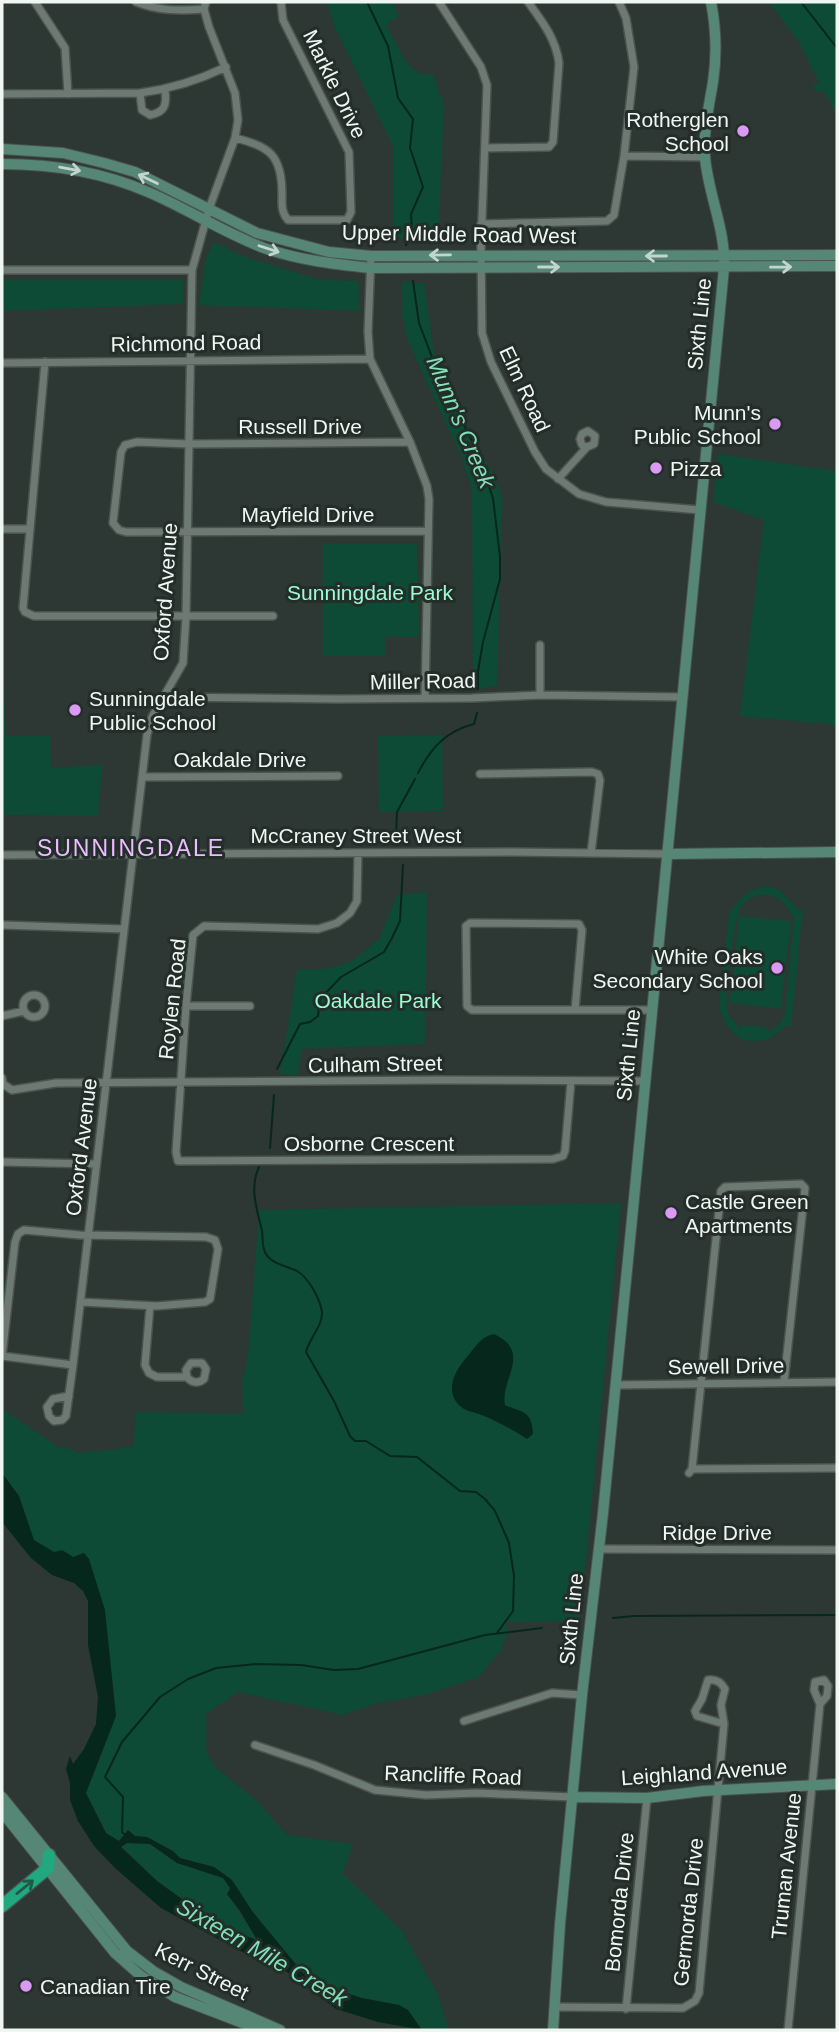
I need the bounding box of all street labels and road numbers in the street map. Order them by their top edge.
street label: Markle Drive [299,26,371,142]
street label: Upper Middle Road West [342,220,576,248]
street label: Sixth Line [683,277,715,371]
street label: Richmond Road [111,330,261,356]
street label: Elm Road [495,342,555,436]
street label: Russell Drive [238,415,362,438]
street label: Mayfield Drive [241,503,375,526]
street label: Oxford Avenue [149,522,181,662]
street label: Miller Road [370,669,476,693]
street label: Oakdale Drive [173,748,307,771]
street label: McCraney Street West [251,824,462,847]
street label: Roylen Road [154,937,190,1061]
street label: Sixth Line [612,1008,644,1102]
street label: Culham Street [308,1051,442,1077]
street label: Oxford Avenue [61,1077,101,1217]
street label: Osborne Crescent [284,1132,454,1155]
street label: Sewell Drive [667,1353,785,1379]
street label: Ridge Drive [662,1521,772,1544]
street label: Sixth Line [555,1572,587,1666]
street label: Leighland Avenue [620,1755,788,1789]
street label: Rancliffe Road [384,1761,522,1789]
street label: Truman Avenue [767,1792,805,1940]
street label: Bomorda Drive [600,1831,638,1973]
street label: Germorda Drive [669,1837,707,1987]
street label: Kerr Street [152,1938,253,2004]

